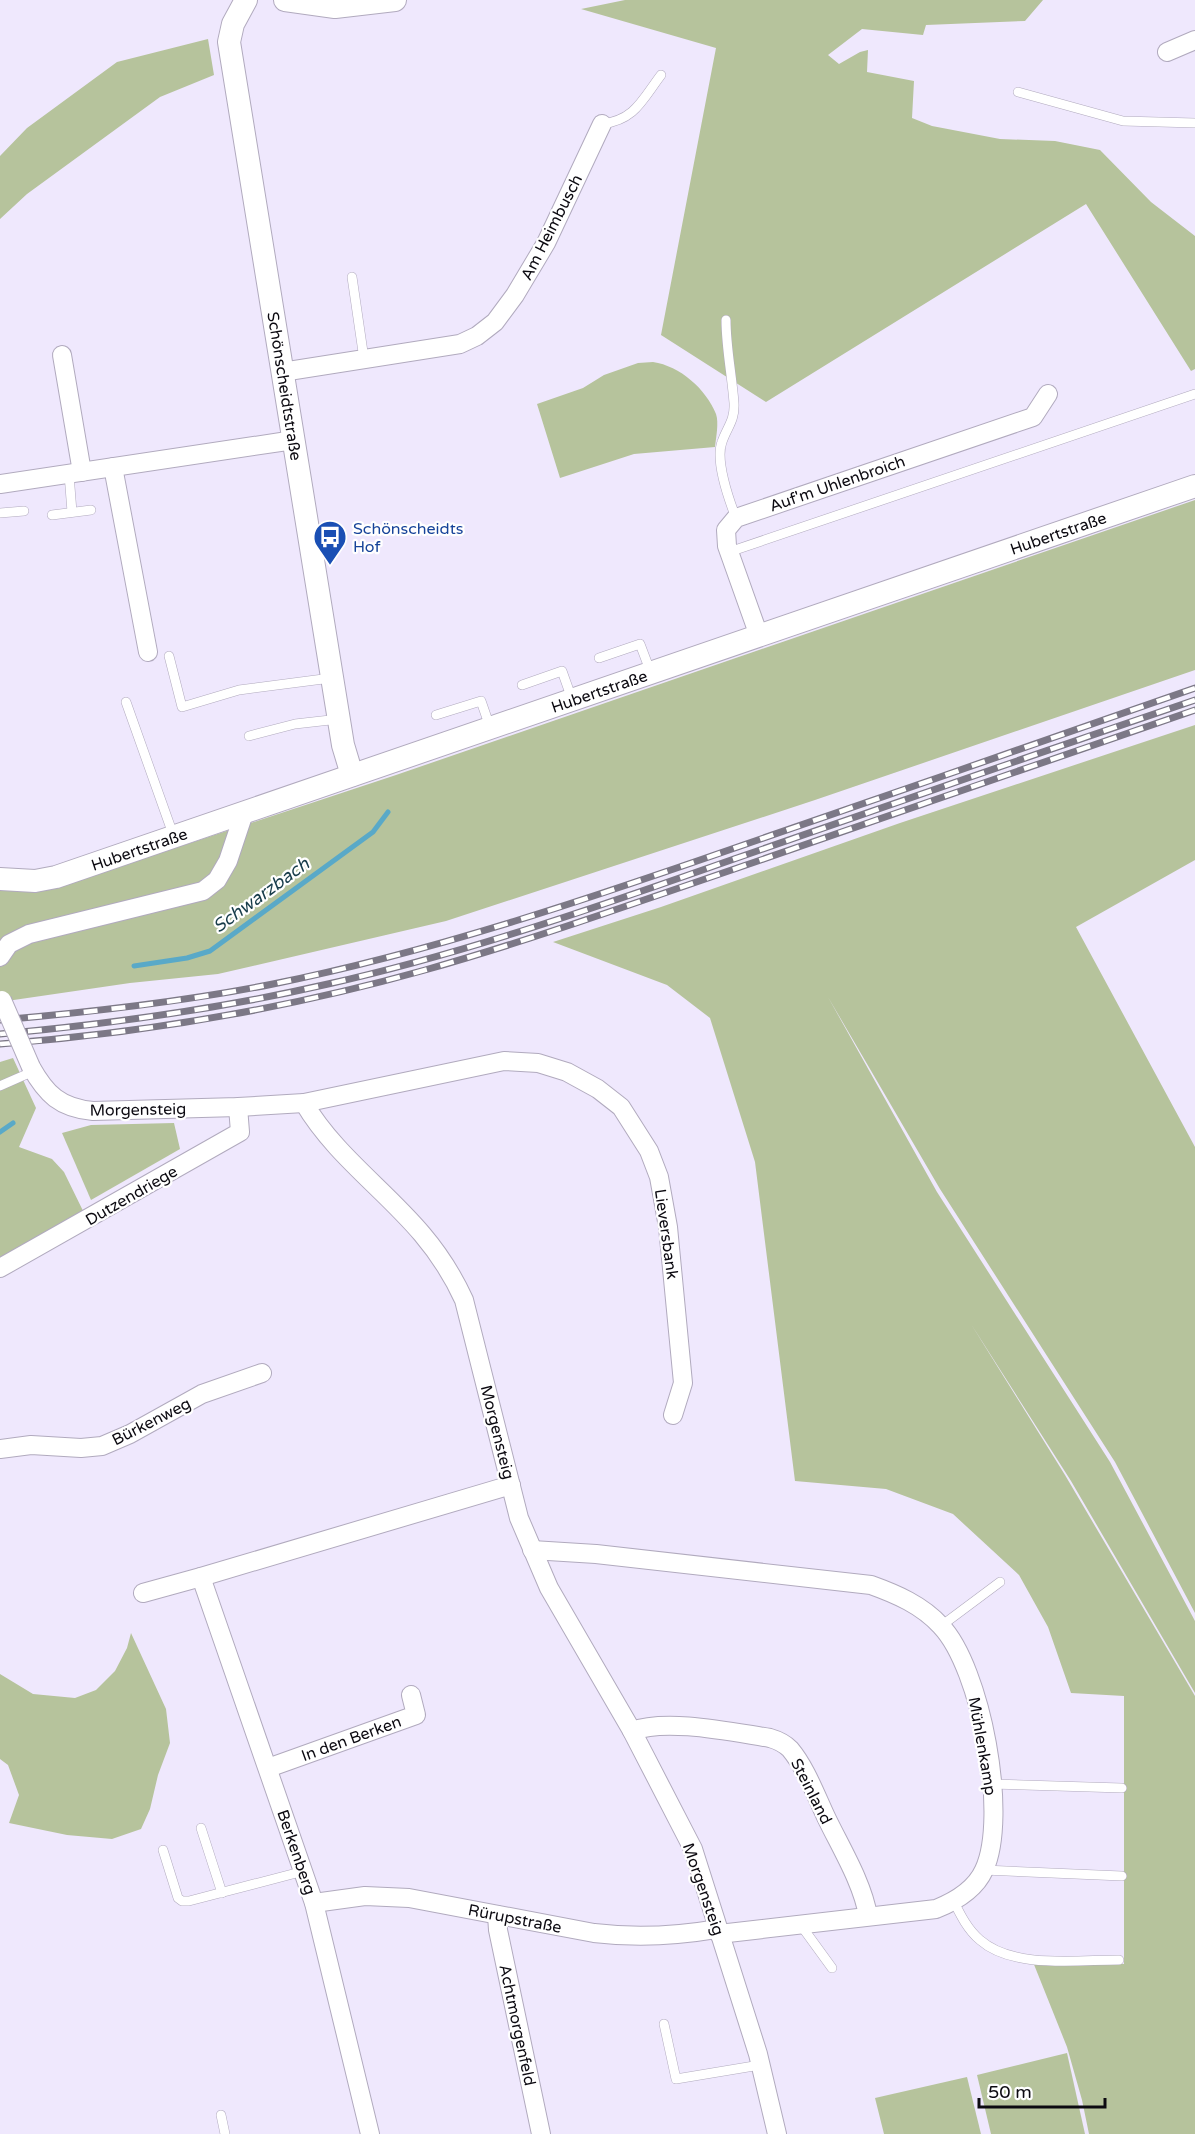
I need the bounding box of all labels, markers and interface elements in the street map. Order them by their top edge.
street label: Am Heimbusch [517,171,587,284]
street label: Schönscheidtstraße [262,310,306,462]
street label: Auf'm Uhlenbroich [767,451,908,517]
street label: Hubertstraße [1007,508,1109,560]
bus stop icon: Schönscheidts Hof [312,519,348,566]
place label: Schönscheidts Hof [353,519,463,557]
street label: Hubertstraße [548,666,650,718]
street label: Hubertstraße [88,824,190,876]
water label: Schwarzbach [209,852,314,937]
street label: Morgensteig [90,1099,186,1121]
street label: Dutzendriege [82,1161,181,1230]
street label: Lieversbank [650,1188,682,1281]
street label: Morgensteig [476,1383,518,1481]
street label: Bürkenweg [109,1394,194,1450]
street label: Mühlenkamp [963,1695,1001,1797]
street label: In den Berken [299,1712,404,1766]
street label: Steinland [786,1755,836,1828]
street label: Berkenberg [272,1807,320,1898]
street label: Morgensteig [678,1840,728,1938]
street label: Rürupstraße [466,1900,563,1938]
street label: Achtmorgenfeld [494,1963,540,2088]
scale bar [979,2071,1105,2109]
text: 50 m [988,2081,1032,2103]

